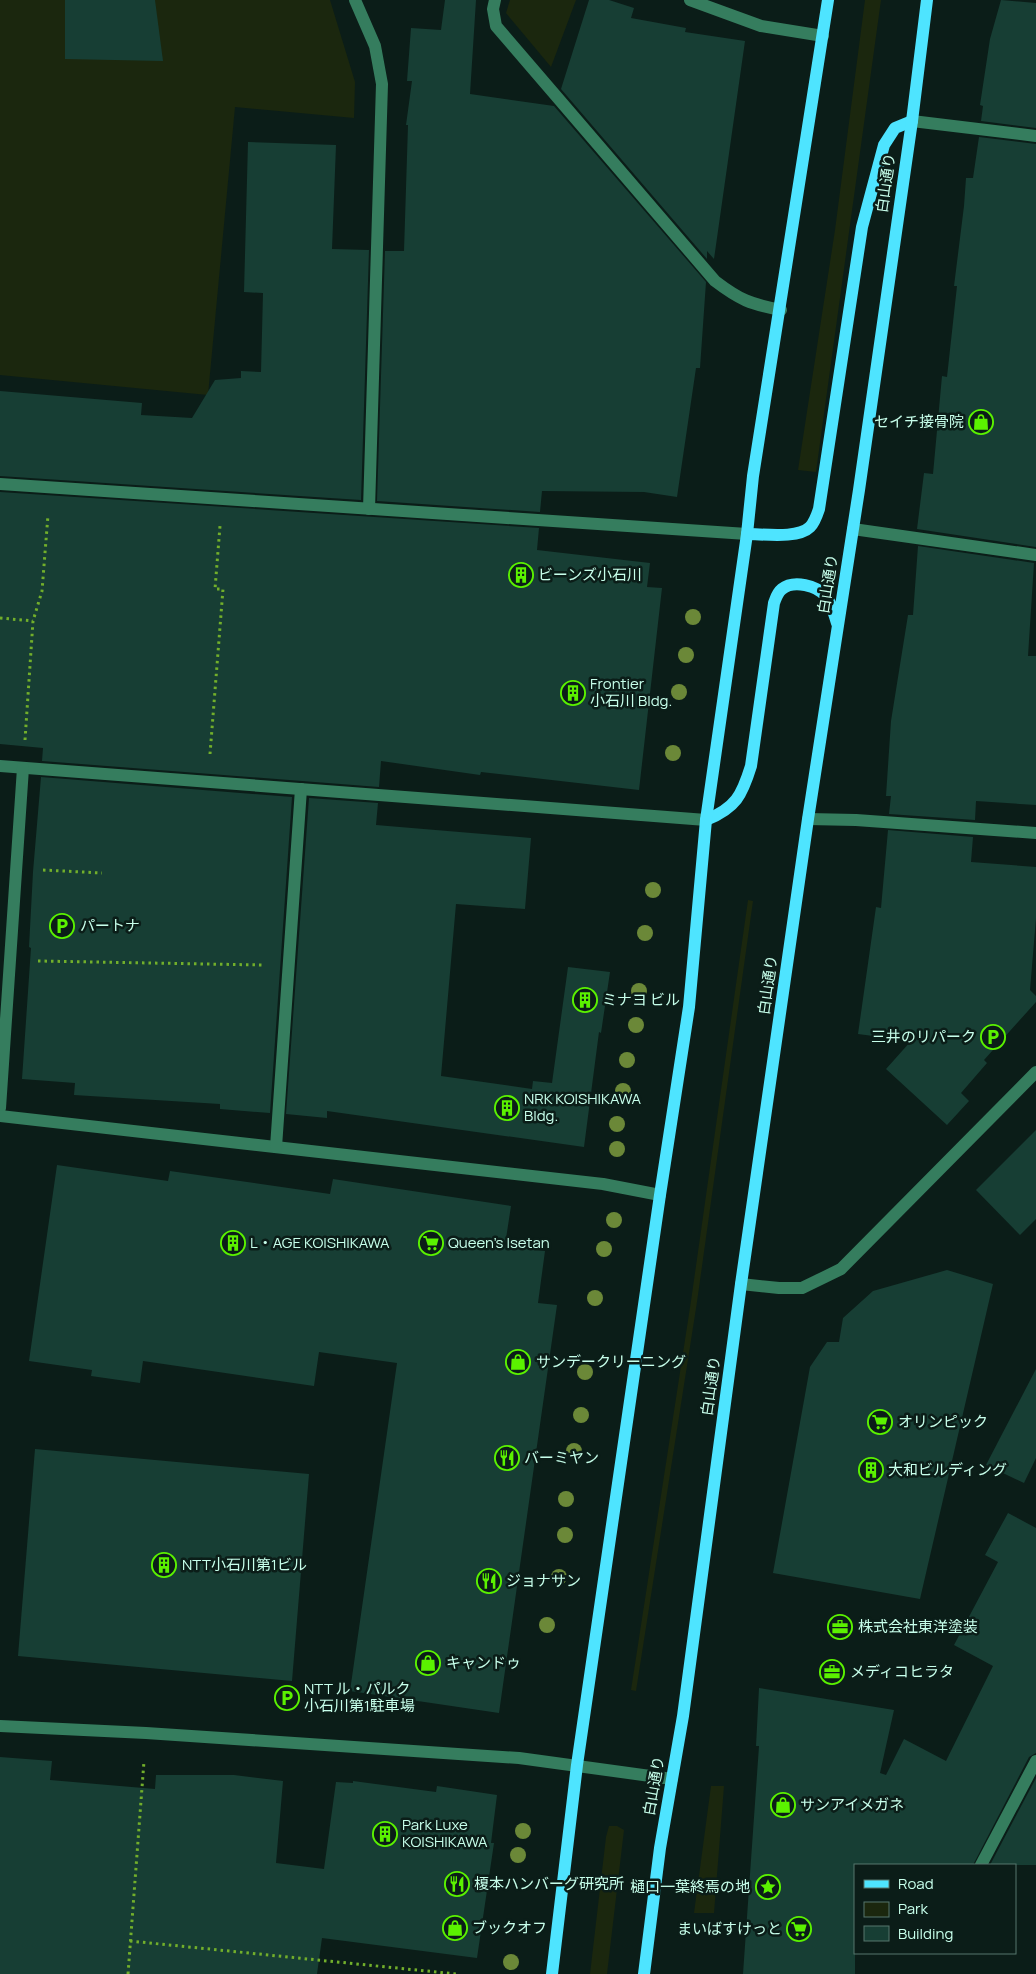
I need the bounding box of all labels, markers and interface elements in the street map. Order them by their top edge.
street label: 白山通り [871,152,900,214]
shop icon: セイチ接骨院 [968,409,994,435]
place label: セイチ接骨院 [874,411,964,432]
street label: 白山通り [812,553,843,615]
building icon: ビーンズ小石川 [508,562,534,588]
place label: ビーンズ小石川 [538,564,642,585]
place label: Frontier 小石川 Bldg. [590,673,672,711]
building icon: Frontier 小石川 Bldg. [560,680,586,706]
parking icon: パートナ [49,913,75,939]
place label: パートナ [80,915,140,936]
street label: 白山通り [753,954,782,1016]
building icon: ミナヨ ビル [572,987,598,1013]
place label: ミナヨ ビル [602,989,680,1010]
parking icon: 三井のリパーク [980,1024,1006,1050]
place label: 三井のリパーク [871,1026,976,1047]
place label: NRK KOISHIKAWA Bldg. [524,1088,641,1126]
building icon: NRK KOISHIKAWA Bldg. [494,1095,520,1121]
building icon: L・AGE KOISHIKAWA [220,1230,246,1256]
supermarket icon: Queen’s Isetan [418,1230,444,1256]
place label: L・AGE KOISHIKAWA [250,1232,390,1253]
place label: Queen’s Isetan [448,1232,550,1253]
shop icon: サンデークリーニング [505,1349,531,1375]
place label: サンデークリーニング [536,1351,686,1372]
street label: 白山通り [696,1355,725,1417]
supermarket icon: オリンピック [867,1409,893,1435]
place label: オリンピック [898,1411,988,1432]
restaurant icon: バーミヤン [494,1445,520,1471]
place label: バーミヤン [524,1447,599,1468]
building icon: 大和ビルディング [858,1457,884,1483]
place label: 大和ビルディング [888,1459,1007,1480]
building icon: NTT小石川第1ビル [151,1552,177,1578]
place label: NTT小石川第1ビル [182,1554,307,1575]
restaurant icon: ジョナサン [476,1568,502,1594]
place label: ジョナサン [506,1570,581,1591]
office icon: 株式会社東洋塗装 [827,1614,853,1640]
place label: 株式会社東洋塗装 [858,1616,978,1637]
shop icon: キャンドゥ [415,1650,441,1676]
place label: キャンドゥ [446,1652,521,1673]
office icon: メディコヒラタ [819,1659,845,1685]
place label: メディコヒラタ [850,1661,954,1682]
place label: NTT ル・パルク 小石川第1駐車場 [304,1678,415,1716]
parking icon: NTT ル・パルク 小石川第1駐車場 [274,1685,300,1711]
street label: 白山通り [638,1755,669,1817]
shop icon: サンアイメガネ [770,1792,796,1818]
place label: サンアイメガネ [800,1794,904,1815]
place label: Park Luxe KOISHIKAWA [402,1814,488,1852]
building icon: Park Luxe KOISHIKAWA [372,1821,398,1847]
legend [854,1864,1016,1954]
restaurant icon: 榎本ハンバーグ研究所 [444,1871,470,1897]
place label: 榎本ハンバーグ研究所 [474,1873,624,1894]
text: Road [898,1873,934,1894]
place icon: 樋口一葉終焉の地 [755,1874,781,1900]
place label: 樋口一葉終焉の地 [630,1876,750,1897]
text: Park [898,1898,928,1919]
shop icon: ブックオフ [442,1915,468,1941]
supermarket icon: まいばすけっと [786,1916,812,1942]
place label: ブックオフ [472,1917,547,1938]
place label: まいばすけっと [677,1918,782,1939]
text: Building [898,1923,953,1944]

